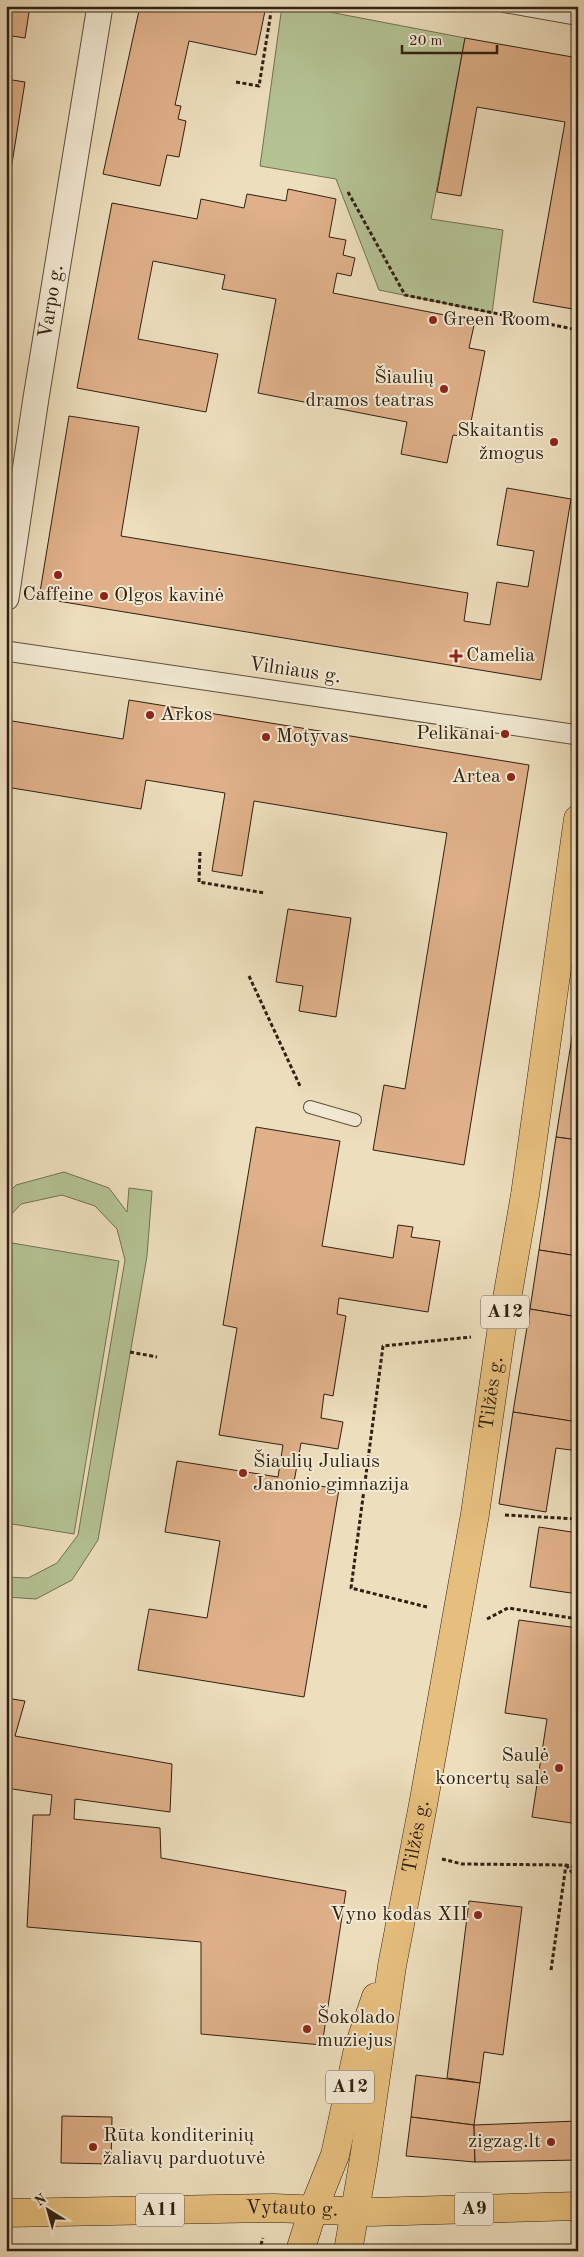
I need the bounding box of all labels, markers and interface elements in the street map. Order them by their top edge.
scale bar [402,22,496,54]
text: 20 m [409,34,443,49]
street label: Varpo g. [36,263,68,340]
place label: Green Room [443,310,551,330]
marker: Green Room [427,314,439,326]
place label: Šiaulių dramos teatras [306,364,434,411]
marker: Šiaulių dramos teatras [438,383,450,395]
place label: Skaitantis žmogus [457,421,544,464]
marker: Skaitantis žmogus [548,436,560,448]
marker: Caffeine [52,569,64,581]
place label: Caffeine [22,585,94,605]
place label: Olgos kavinė [114,586,224,606]
marker: Olgos kavinė [98,590,110,602]
place label: Camelia [466,646,535,666]
marker: Camelia [450,650,462,662]
street label: Vilniaus g. [248,655,342,687]
place label: Arkos [160,705,212,725]
marker: Arkos [144,709,156,721]
place label: Pelikanai [416,724,495,744]
place label: Motyvas [276,727,349,747]
marker: Pelikanai [499,728,511,740]
marker: Motyvas [260,731,272,743]
place label: Artea [451,767,501,787]
marker: Artea [505,771,517,783]
road number: A12 [481,1295,529,1328]
street label: Tilžės g. [477,1355,507,1431]
place label: Šiaulių Juliaus Janonio gimnazija [253,1448,409,1495]
marker: Šiaulių Juliaus Janonio gimnazija [237,1467,249,1479]
place label: Saulė koncertų salė [435,1746,549,1789]
marker: Saulė koncertų salė [553,1762,565,1774]
street label: Tilžės g. [400,1799,434,1875]
place label: Vyno kodas XII [330,1905,468,1925]
marker: Vyno kodas XII [472,1909,484,1921]
place label: Šokolado muziejus [317,2004,395,2051]
marker: Šokolado muziejus [301,2023,313,2035]
road number: A12 [326,2070,374,2104]
place label: Rūta konditerinių žaliavų parduotuvė [103,2126,265,2169]
place label: zigzag.lt [469,2132,541,2152]
marker: zigzag.lt [545,2136,557,2148]
marker: Rūta konditerinių žaliavų parduotuvė [87,2141,99,2153]
north arrow [22,2184,72,2234]
text: N [32,2191,50,2209]
road number: A9 [455,2192,493,2226]
road number: A11 [136,2194,184,2226]
street label: Vytauto g. [245,2198,339,2221]

